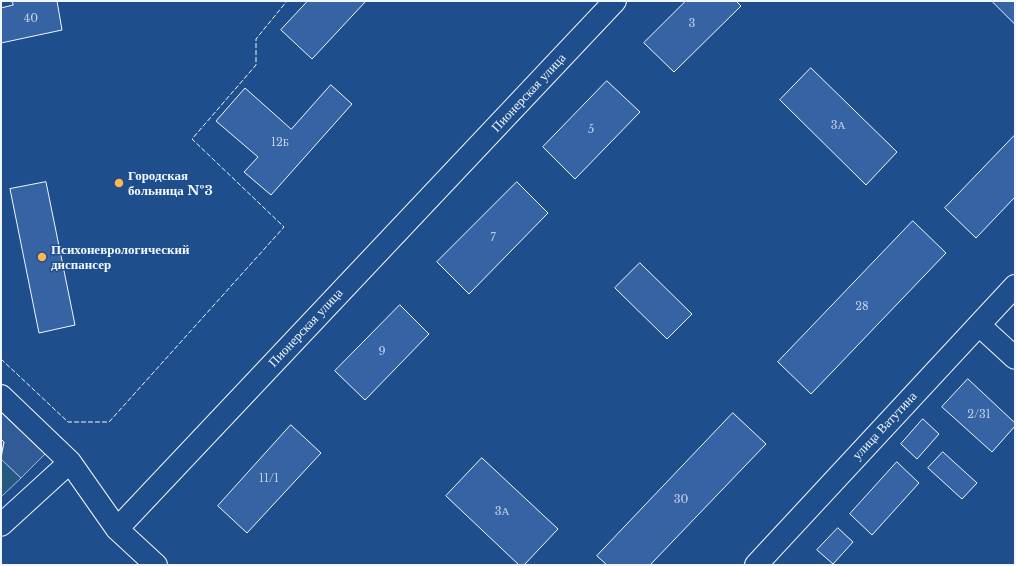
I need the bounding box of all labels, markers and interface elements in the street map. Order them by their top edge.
house number: 40 [24,12,38,26]
house number: 3 [689,17,695,31]
street label: Пионерская улица [489,51,569,135]
house number: 3А [831,119,845,133]
house number: 5 [588,123,594,137]
house number: 12Б [271,136,289,150]
place label: Городская больница №3 [128,168,213,199]
marker: Городская больница №3 [113,177,125,189]
house number: 7 [490,231,496,245]
place label: Психоневрологический диспансер [51,242,189,273]
marker: Психоневрологический диспансер [36,251,48,263]
street label: Пионерская улица [266,286,346,370]
house number: 28 [855,300,869,314]
house number: 9 [378,345,386,359]
street label: улица Ватутина [850,389,920,463]
house number: 2/31 [967,408,991,422]
house number: 11/1 [259,472,279,486]
house number: 30 [674,493,688,507]
house number: 3А [495,505,509,519]

